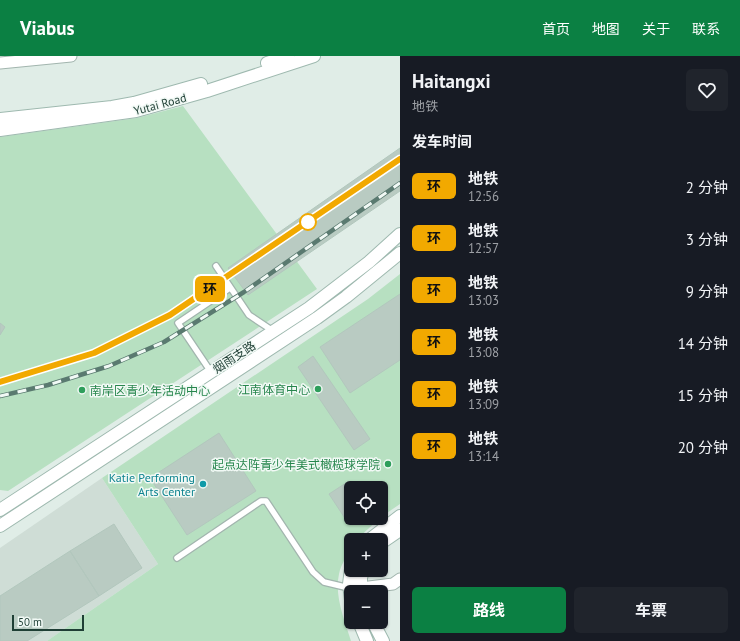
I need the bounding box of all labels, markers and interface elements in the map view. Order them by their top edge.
text: Viabus [20,16,74,40]
text: 首页 [542,20,570,38]
text: 地图 [592,20,620,38]
text: 关于 [642,20,670,38]
text: 联系 [692,20,720,38]
text: Haitangxi [412,69,491,93]
button: heart [686,69,728,111]
street label: Yutai Road [132,90,188,118]
text: 地铁 [412,98,438,115]
text: 发车时间 [412,132,472,151]
text: 地铁 [468,169,498,188]
text: 环 [427,177,441,195]
text: 2 分钟 [686,178,728,197]
text: 12:56 [468,188,499,205]
unlabelled marker [299,213,317,231]
text: 地铁 [468,221,498,240]
text: 环 [427,229,441,247]
text: 3 分钟 [686,230,728,249]
text: 12:57 [468,240,499,257]
text: 地铁 [468,273,498,292]
line badge: 环 [197,276,223,302]
text: 环 [203,280,217,298]
text: 环 [427,281,441,299]
text: 9 分钟 [686,282,728,301]
text: 13:03 [468,292,499,309]
text: 地铁 [468,325,498,344]
text: 环 [427,333,441,351]
text: 14 分钟 [678,334,728,353]
street label: 烟雨支路 [210,338,258,376]
text: 13:08 [468,344,499,361]
text: 地铁 [468,377,498,396]
place label: 江南体育中心 [238,382,310,397]
place label: 南岸区青少年活动中心 [90,383,210,398]
marker: 江南体育中心 [313,384,323,394]
marker: 南岸区青少年活动中心 [77,385,87,395]
text: 环 [427,385,441,403]
text: 15 分钟 [678,386,728,405]
text: 13:09 [468,396,499,413]
text: 地铁 [468,429,498,448]
text: 环 [427,437,441,455]
text: 20 分钟 [678,438,728,457]
text: 13:14 [468,448,499,465]
place label: 起点达阵青少年美式橄榄球学院 [212,457,380,472]
marker: 起点达阵青少年美式橄榄球学院 [383,459,393,469]
place label: Katie Performing Arts Center [109,470,195,499]
marker: Katie Performing Arts Center [198,479,208,489]
map controls [344,481,388,629]
button: locate [344,481,388,525]
button: + [344,533,388,577]
button: − [344,585,388,629]
button: 路线 [412,587,566,633]
button: 车票 [574,587,728,633]
scale bar [12,613,84,632]
text: 50 m [18,615,42,629]

